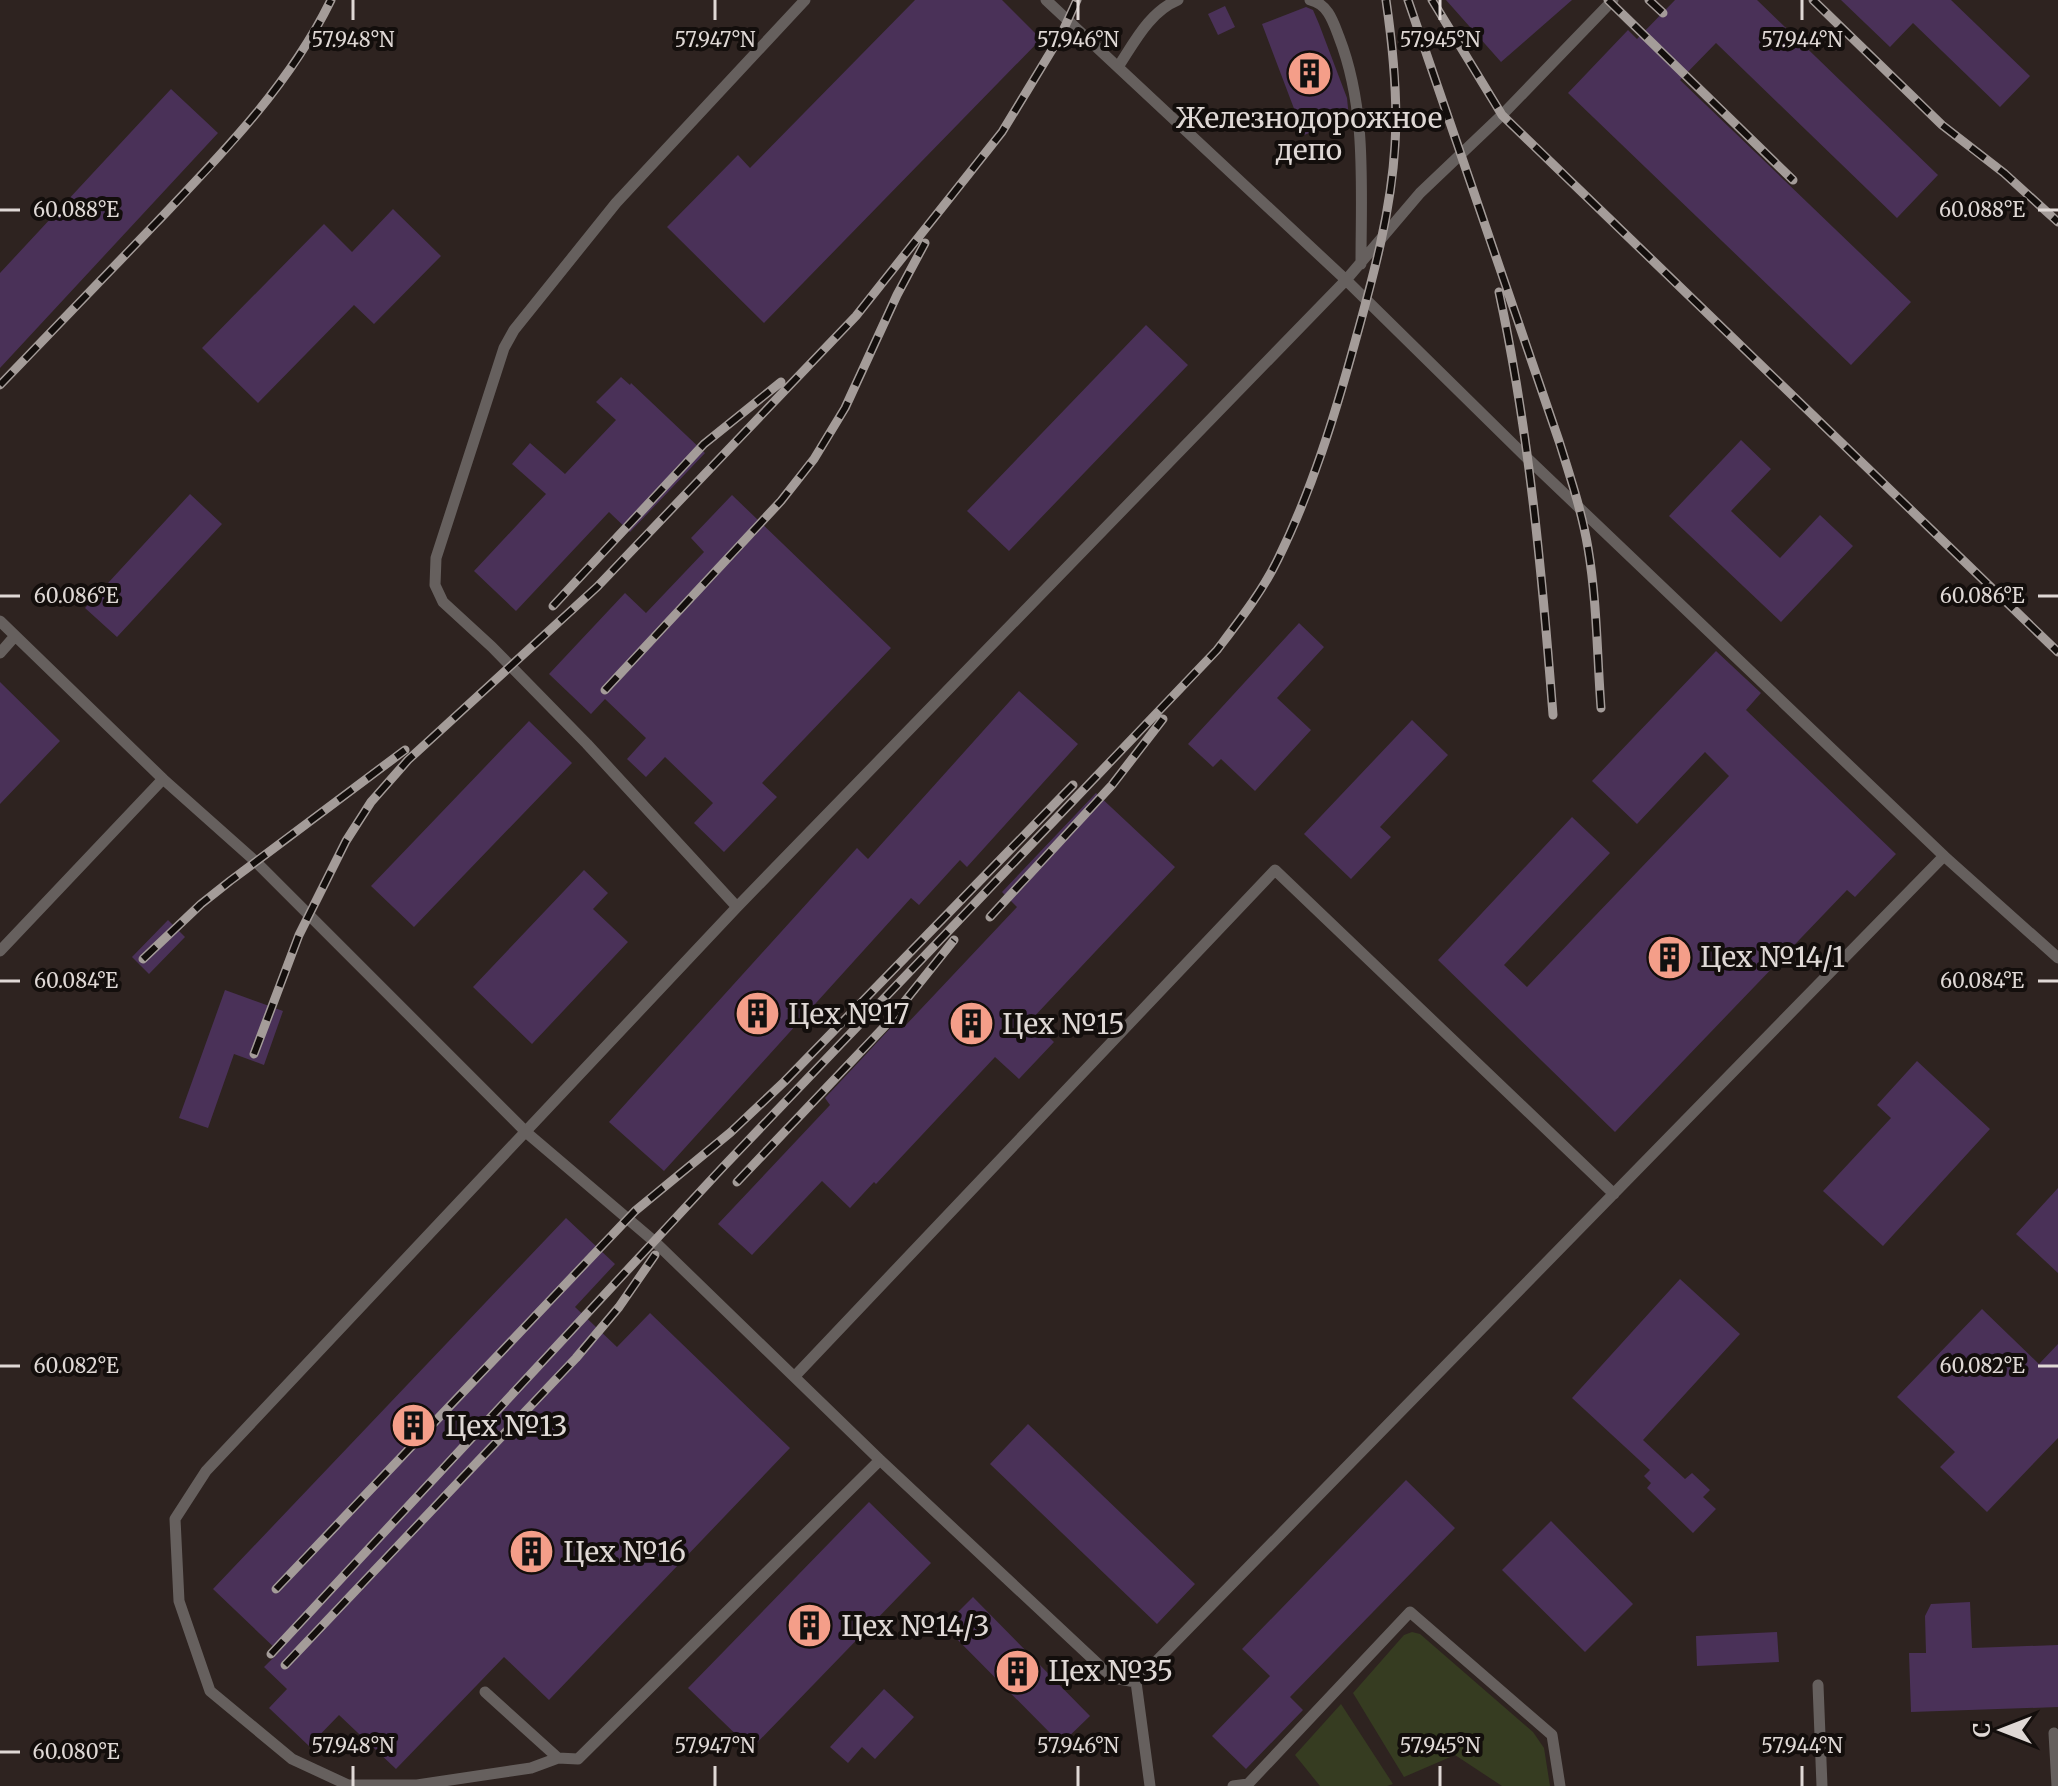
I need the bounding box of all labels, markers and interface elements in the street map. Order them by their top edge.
text: 57.948°N [311,27,395,52]
text: 57.947°N [675,27,756,52]
text: 57.946°N [1037,27,1119,52]
text: 57.945°N [1400,27,1481,52]
text: 57.944°N [1761,27,1843,52]
building icon: Железнодорожное депо [1285,50,1333,98]
place label: Железнодорожное депо [1176,100,1442,168]
text: 60.088°E [33,197,119,222]
text: 60.088°E [1939,197,2025,222]
text: 60.086°E [34,583,119,608]
text: 60.086°E [1940,583,2025,608]
building icon: Цех №14/1 [1645,933,1693,981]
place label: Цех №14/1 [1700,939,1845,975]
text: 60.084°E [34,968,118,993]
text: 60.084°E [1940,968,2024,993]
building icon: Цех №17 [733,990,781,1038]
place label: Цех №17 [788,996,910,1032]
building icon: Цех №15 [947,1000,995,1048]
place label: Цех №15 [1002,1006,1125,1042]
text: 60.082°E [33,1353,119,1378]
text: 60.082°E [1939,1353,2025,1378]
building icon: Цех №13 [390,1402,438,1450]
place label: Цех №13 [445,1408,567,1444]
building icon: Цех №16 [508,1528,556,1576]
place label: Цех №16 [563,1534,686,1570]
building icon: Цех №14/3 [786,1602,834,1650]
place label: Цех №14/3 [841,1608,989,1644]
building icon: Цех №35 [993,1647,1041,1695]
place label: Цех №35 [1048,1653,1173,1689]
north arrow [1962,1690,2042,1770]
text: С [1968,1723,1996,1737]
text: 57.948°N [311,1733,395,1758]
text: 57.947°N [675,1733,756,1758]
text: 57.946°N [1037,1733,1119,1758]
text: 57.945°N [1400,1733,1481,1758]
text: 57.944°N [1761,1733,1843,1758]
text: 60.080°E [33,1739,120,1764]

